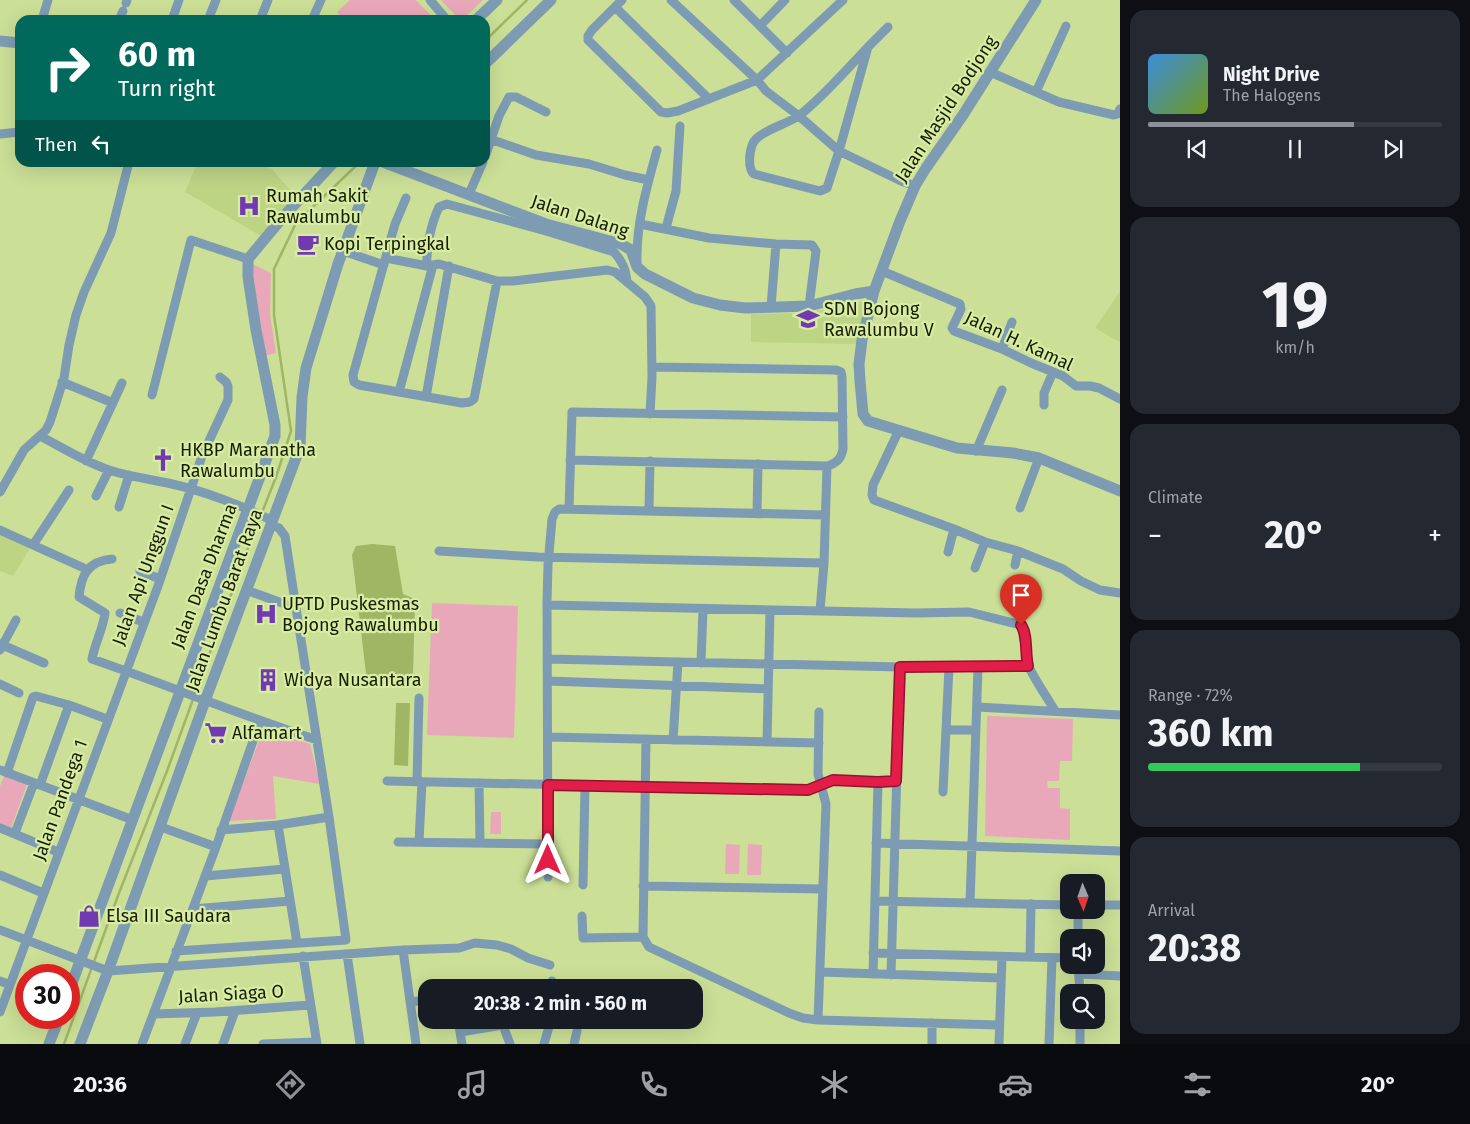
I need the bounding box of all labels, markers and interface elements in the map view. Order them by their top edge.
street label: Jalan Masjid Bodjong [890,31,1002,187]
text: 60 m [118,33,196,75]
icon: right [35,35,100,100]
text: Night Drive [1223,63,1320,86]
text: Turn right [118,75,215,102]
text: The Halogens [1223,86,1321,105]
icon: left [87,130,115,158]
text: Then [35,133,77,156]
icon: previous [1183,135,1211,163]
icon: pause [1281,135,1309,163]
icon: next [1379,135,1407,163]
place label: Rumah Sakit Rawalumbu [266,185,369,228]
street label: Jalan Dalang [528,190,632,242]
hospital icon: Rumah Sakit Rawalumbu [236,193,262,219]
cafe icon: Kopi Terpingkal [295,231,321,257]
place label: Kopi Terpingkal [324,233,450,255]
text: 19 [1262,266,1328,344]
place label: SDN Bojong Rawalumbu V [824,298,934,341]
school or university icon: SDN Bojong Rawalumbu V [795,306,821,332]
street label: Jalan H. Kamal [961,306,1077,376]
text: km/h [1275,338,1315,357]
place label: HKBP Maranatha Rawalumbu [180,439,316,482]
church icon: HKBP Maranatha Rawalumbu [150,447,176,473]
text: Climate [1148,488,1203,507]
street label: Jalan Dasa Dharma [166,500,242,652]
street label: Jalan Api Unggun I [107,502,179,648]
street label: Jalan Lumbu Barat Raya [181,506,267,694]
text: 20° [1264,512,1326,558]
text: − [1148,519,1162,552]
text: + [1428,519,1442,552]
pin [1000,574,1042,625]
icon: arrive [1007,581,1035,609]
place label: UPTD Puskesmas Bojong Rawalumbu [282,593,439,636]
hospital icon: UPTD Puskesmas Bojong Rawalumbu [253,601,279,627]
building icon: Widya Nusantara [255,667,281,693]
place label: Widya Nusantara [284,669,421,691]
text: Range · 72% [1148,686,1233,705]
text: 360 km [1148,710,1274,756]
supermarket icon: Alfamart [203,720,229,746]
place label: Alfamart [232,722,302,744]
street label: Jalan Pandega 1 [28,736,92,864]
position arrow [521,833,573,885]
north arrow [1060,874,1105,919]
map controls [1060,874,1105,1029]
text: Arrival [1148,901,1195,920]
shop icon: Elsa III Saudara [76,903,102,929]
place label: Elsa III Saudara [106,905,231,927]
text: 20:38 [1148,925,1241,971]
button: sound [1060,929,1105,974]
speed limit sign: 30 [15,964,80,1029]
street label: Jalan Siaga O [178,980,284,1008]
button: search [1060,984,1105,1029]
text: 20:38 · 2 min · 560 m [474,992,647,1015]
icon: directions [273,1067,308,1102]
icon: music [455,1067,490,1102]
icon: phone [636,1067,671,1102]
icon: climate [817,1067,852,1102]
icon: car [998,1067,1033,1102]
icon: filters [1180,1067,1215,1102]
text: 20:36 [73,1071,127,1098]
text: 20° [1361,1071,1397,1098]

